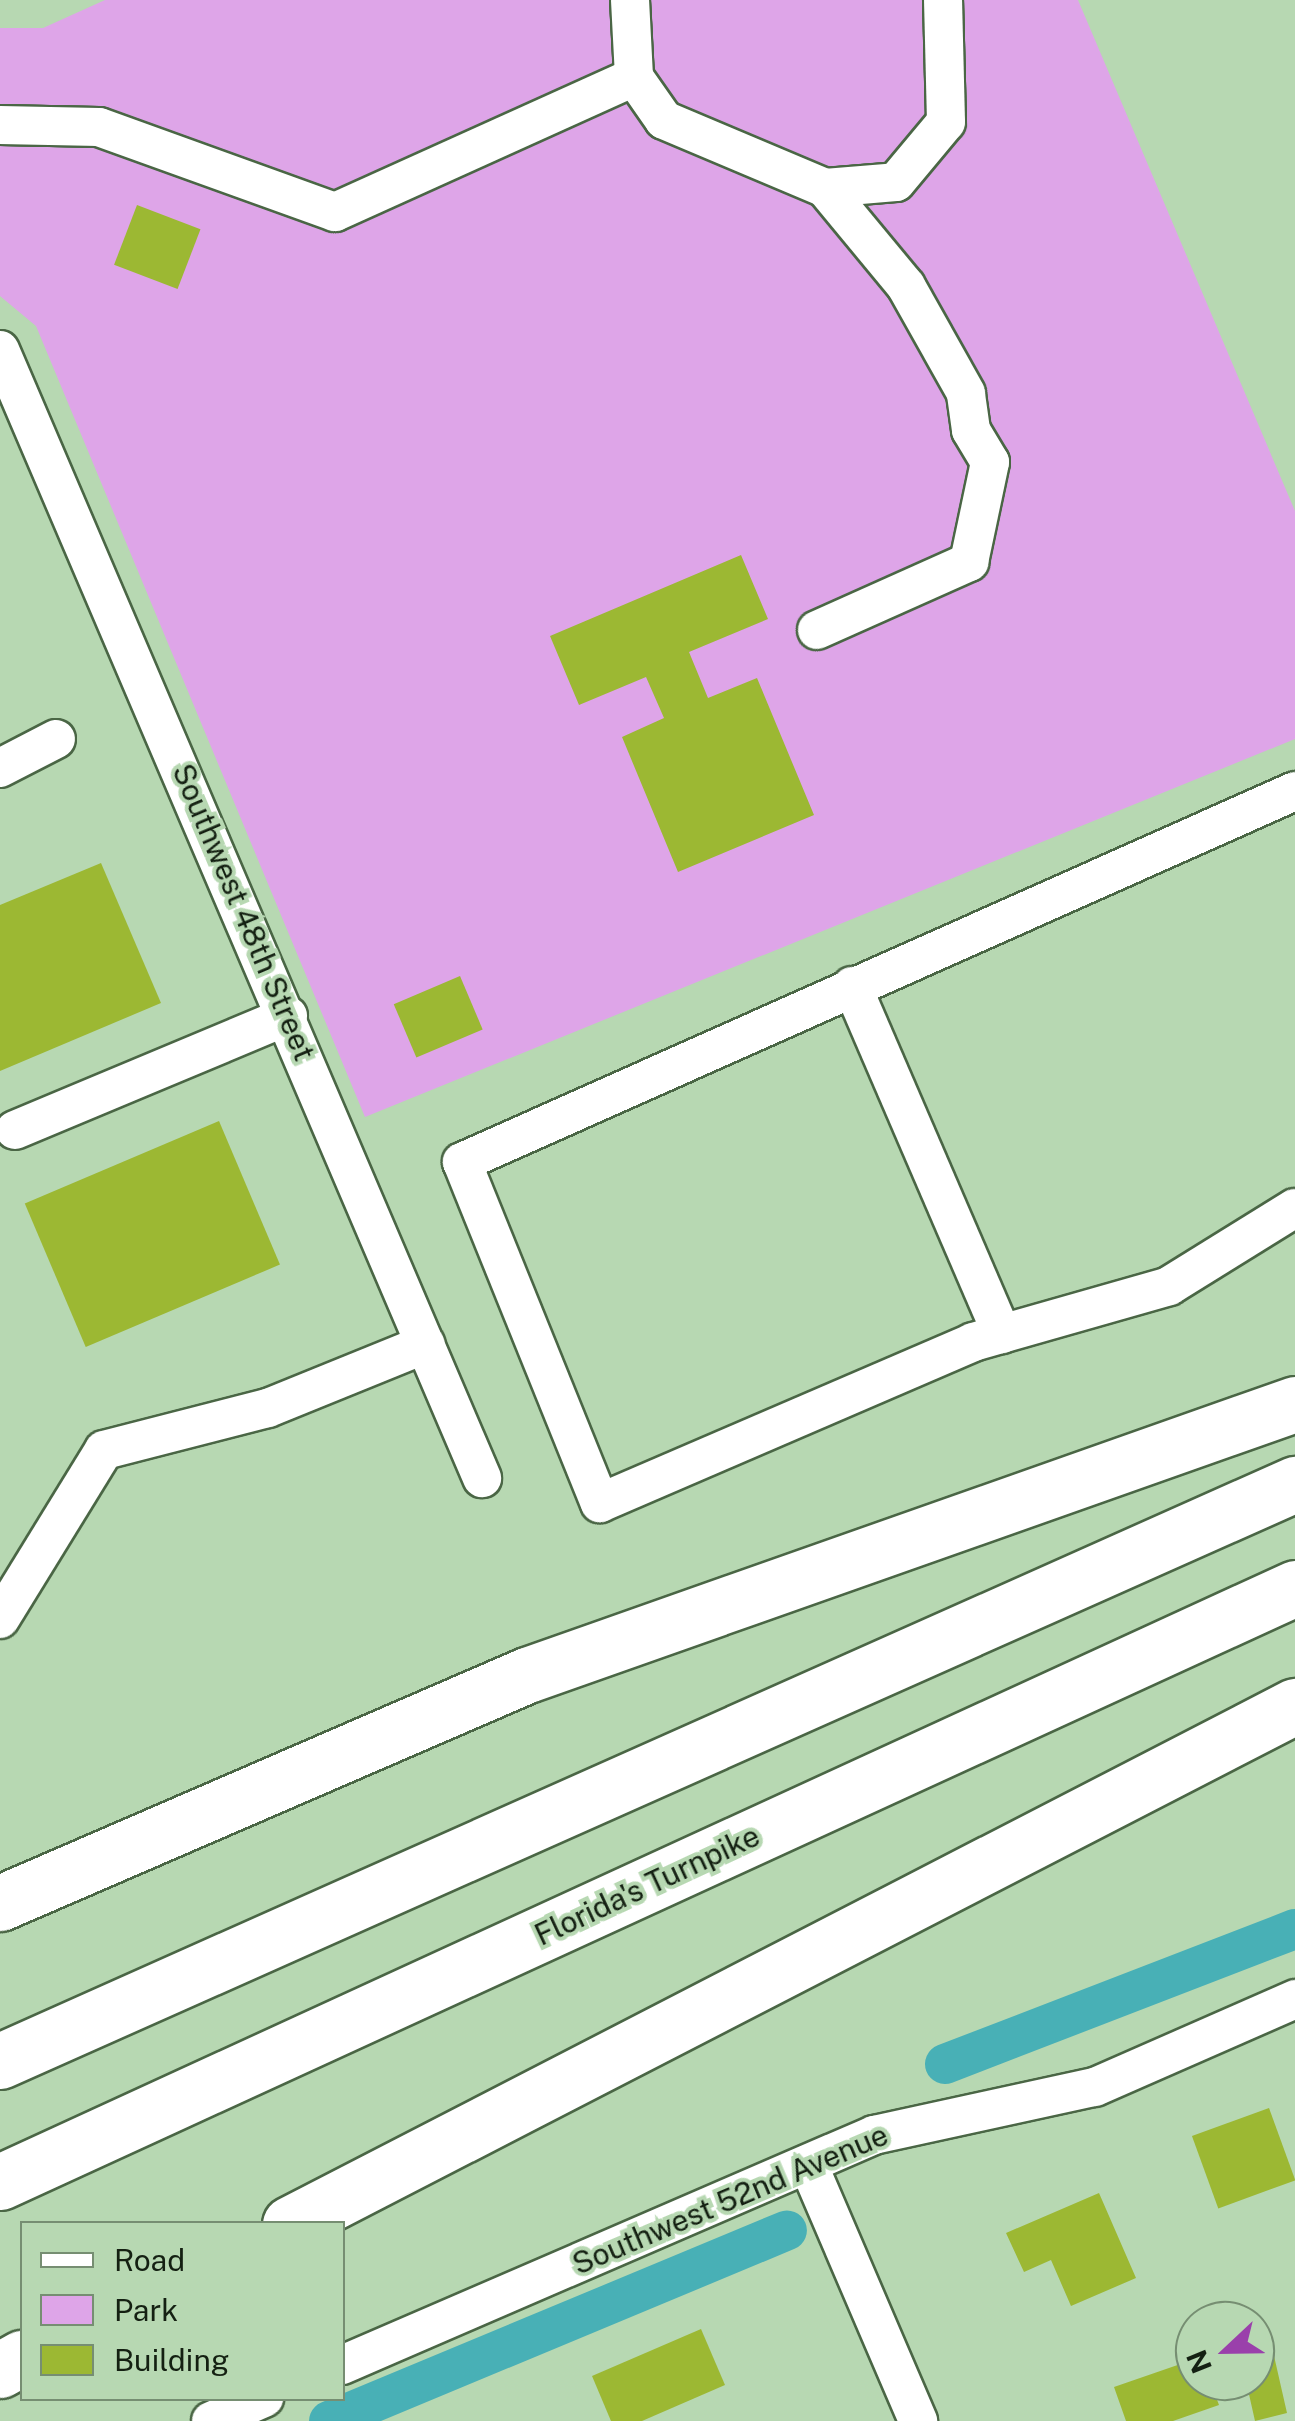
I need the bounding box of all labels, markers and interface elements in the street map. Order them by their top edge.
street label: Southwest 48th Street [165,758,323,1066]
street label: Florida's Turnpike [529,1817,765,1953]
street label: Southwest 52nd Avenue [567,2116,893,2282]
legend [20,2221,345,2401]
text: Road [114,2242,185,2278]
text: Park [114,2292,178,2328]
north arrow [1175,2301,1275,2401]
text: Building [114,2342,229,2378]
text: N [1179,2345,1218,2378]

